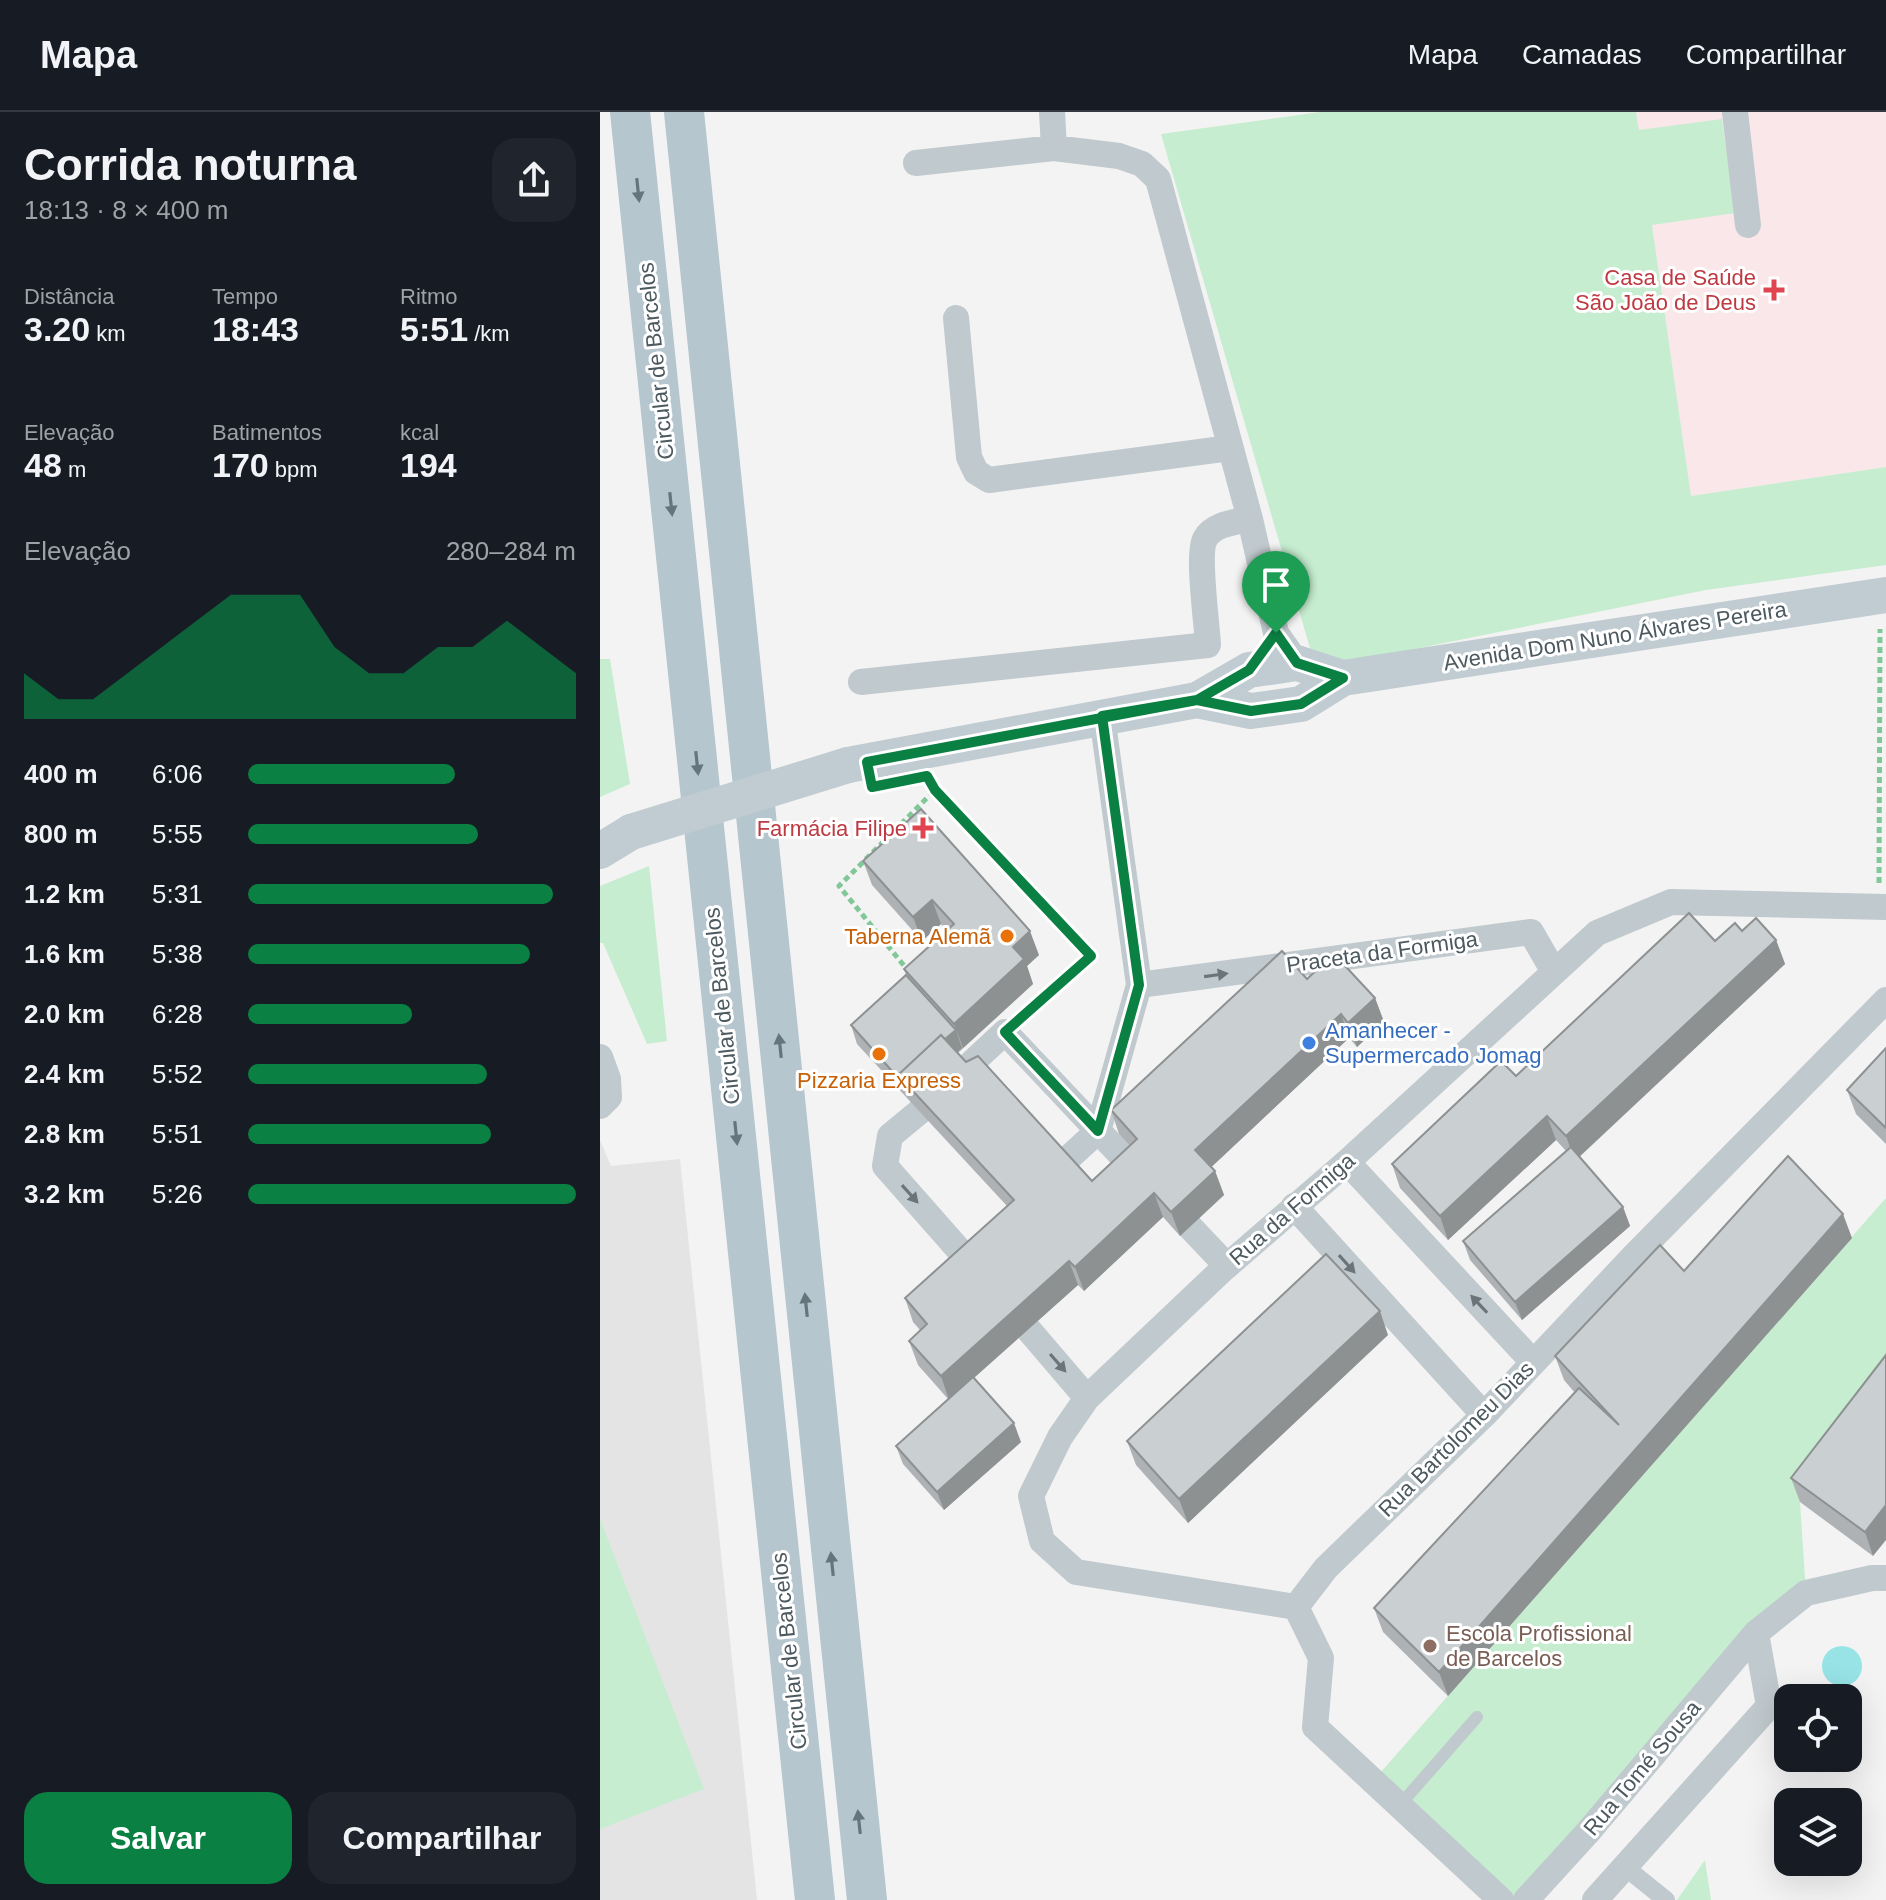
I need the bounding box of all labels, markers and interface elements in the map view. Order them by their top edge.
text: Mapa [40,34,137,76]
text: Mapa [1408,39,1478,70]
text: Camadas [1522,39,1642,70]
text: Compartilhar [1686,39,1846,70]
button: share [492,138,576,222]
text: Corrida noturna [24,140,356,189]
one-way arrow [632,178,645,203]
text: 18:13 · 8 × 400 m [24,195,229,225]
street label: Circular de Barcelos [633,261,679,461]
place label: Casa de Saúde São João de Deus [1575,265,1756,315]
marker: Casa de Saúde São João de Deus [1763,279,1785,301]
text: Distância [24,284,114,309]
text: Tempo [212,284,278,309]
text: Ritmo [400,284,457,309]
text: 3.20 [24,310,90,348]
text: 18:43 [212,310,299,348]
text: 5:51 [400,310,468,348]
text: km [90,321,126,346]
text: /km [468,321,510,346]
text: Elevação [24,420,115,445]
text: Batimentos [212,420,322,445]
text: kcal [400,420,439,445]
text: 48 [24,446,62,484]
text: 170 [212,446,269,484]
text: 194 [400,446,457,484]
text: m [62,457,86,482]
text: bpm [269,457,318,482]
one-way arrow [664,492,677,517]
text: Elevação [24,536,131,566]
text: 280–284 m [446,536,576,566]
pin [1242,551,1310,633]
icon: arrive [1254,563,1298,607]
street label: Avenida Dom Nuno Álvares Pereira [1442,596,1789,675]
one-way arrow [691,750,704,775]
text: 400 m [24,759,98,789]
text: 6:06 [152,759,203,789]
place label: Farmácia Filipe [757,816,907,841]
text: 800 m [24,819,98,849]
text: 5:55 [152,819,203,849]
marker: Farmácia Filipe [914,819,932,837]
text: 1.2 km [24,879,105,909]
text: 5:31 [152,879,203,909]
street label: Circular de Barcelos [699,906,745,1106]
place label: Taberna Alemã [844,924,992,949]
street label: Praceta da Formiga [1285,926,1480,978]
marker: Taberna Alemã [998,927,1016,945]
text: 1.6 km [24,939,105,969]
text: 5:38 [152,939,203,969]
one-way arrow [1204,968,1229,981]
text: 2.0 km [24,999,105,1029]
text: 6:28 [152,999,203,1029]
place label: Amanhecer - Supermercado Jomag [1325,1018,1541,1068]
one-way arrow [773,1034,786,1059]
marker: Amanhecer - Supermercado Jomag [1300,1034,1318,1052]
marker: Pizzaria Express [870,1045,888,1063]
text: 2.4 km [24,1059,105,1089]
text: 5:52 [152,1059,203,1089]
place label: Pizzaria Express [797,1068,961,1093]
text: 2.8 km [24,1119,105,1149]
text: 5:51 [152,1119,203,1149]
one-way arrow [729,1121,742,1146]
street label: Rua da Formiga [1224,1147,1360,1270]
text: 3.2 km [24,1179,105,1209]
text: 5:26 [152,1179,203,1209]
one-way arrow [900,1185,918,1204]
one-way arrow [1337,1254,1355,1273]
one-way arrow [799,1292,812,1317]
one-way arrow [1471,1295,1489,1314]
one-way arrow [1048,1354,1066,1373]
street label: Rua Bartolomeu Dias [1373,1356,1539,1522]
street label: Circular de Barcelos [766,1551,812,1751]
one-way arrow [826,1551,839,1576]
place label: Escola Profissional de Barcelos [1446,1621,1632,1671]
marker: Escola Profissional de Barcelos [1421,1637,1439,1655]
map controls [1774,1684,1862,1876]
button: locate [1774,1684,1862,1772]
street label: Rua Tomé Sousa [1578,1695,1706,1841]
button: layers [1774,1788,1862,1876]
button: Salvar [24,1792,292,1884]
button: Compartilhar [308,1792,576,1884]
one-way arrow [852,1809,865,1834]

